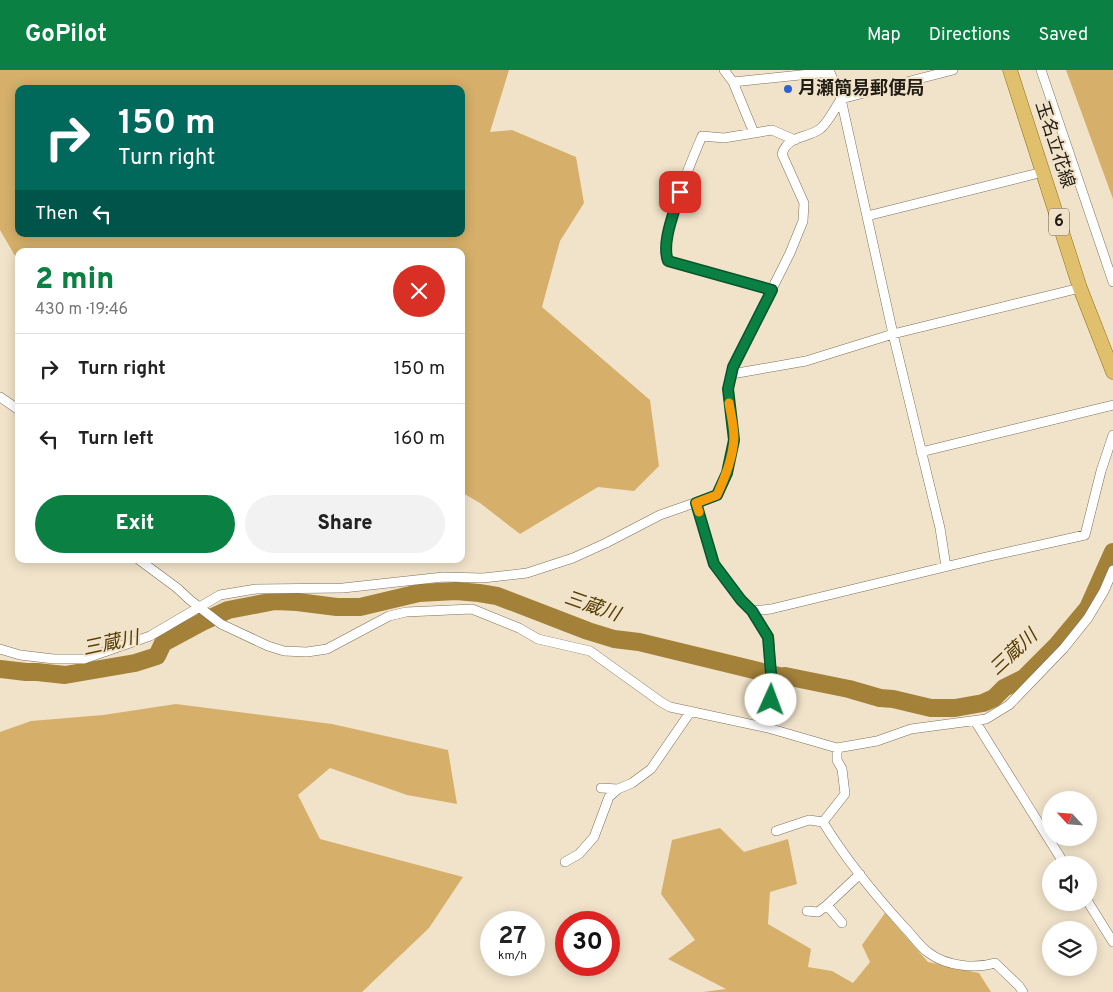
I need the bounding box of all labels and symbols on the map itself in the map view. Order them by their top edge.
place label: 月瀬簡易郵便局 [798,78,924,101]
marker: 月瀬簡易郵便局 [782,83,794,95]
street label: 玉名立花線 [1029,99,1079,191]
pin [659,171,701,213]
road number: 6 [1049,208,1069,236]
water label: 三蔵川 [561,586,625,628]
water label: 三蔵川 [985,623,1044,681]
water label: 三蔵川 [81,626,143,662]
position arrow [744,673,796,725]
north arrow [1042,791,1098,846]
speed limit sign: 30 [555,911,620,976]

